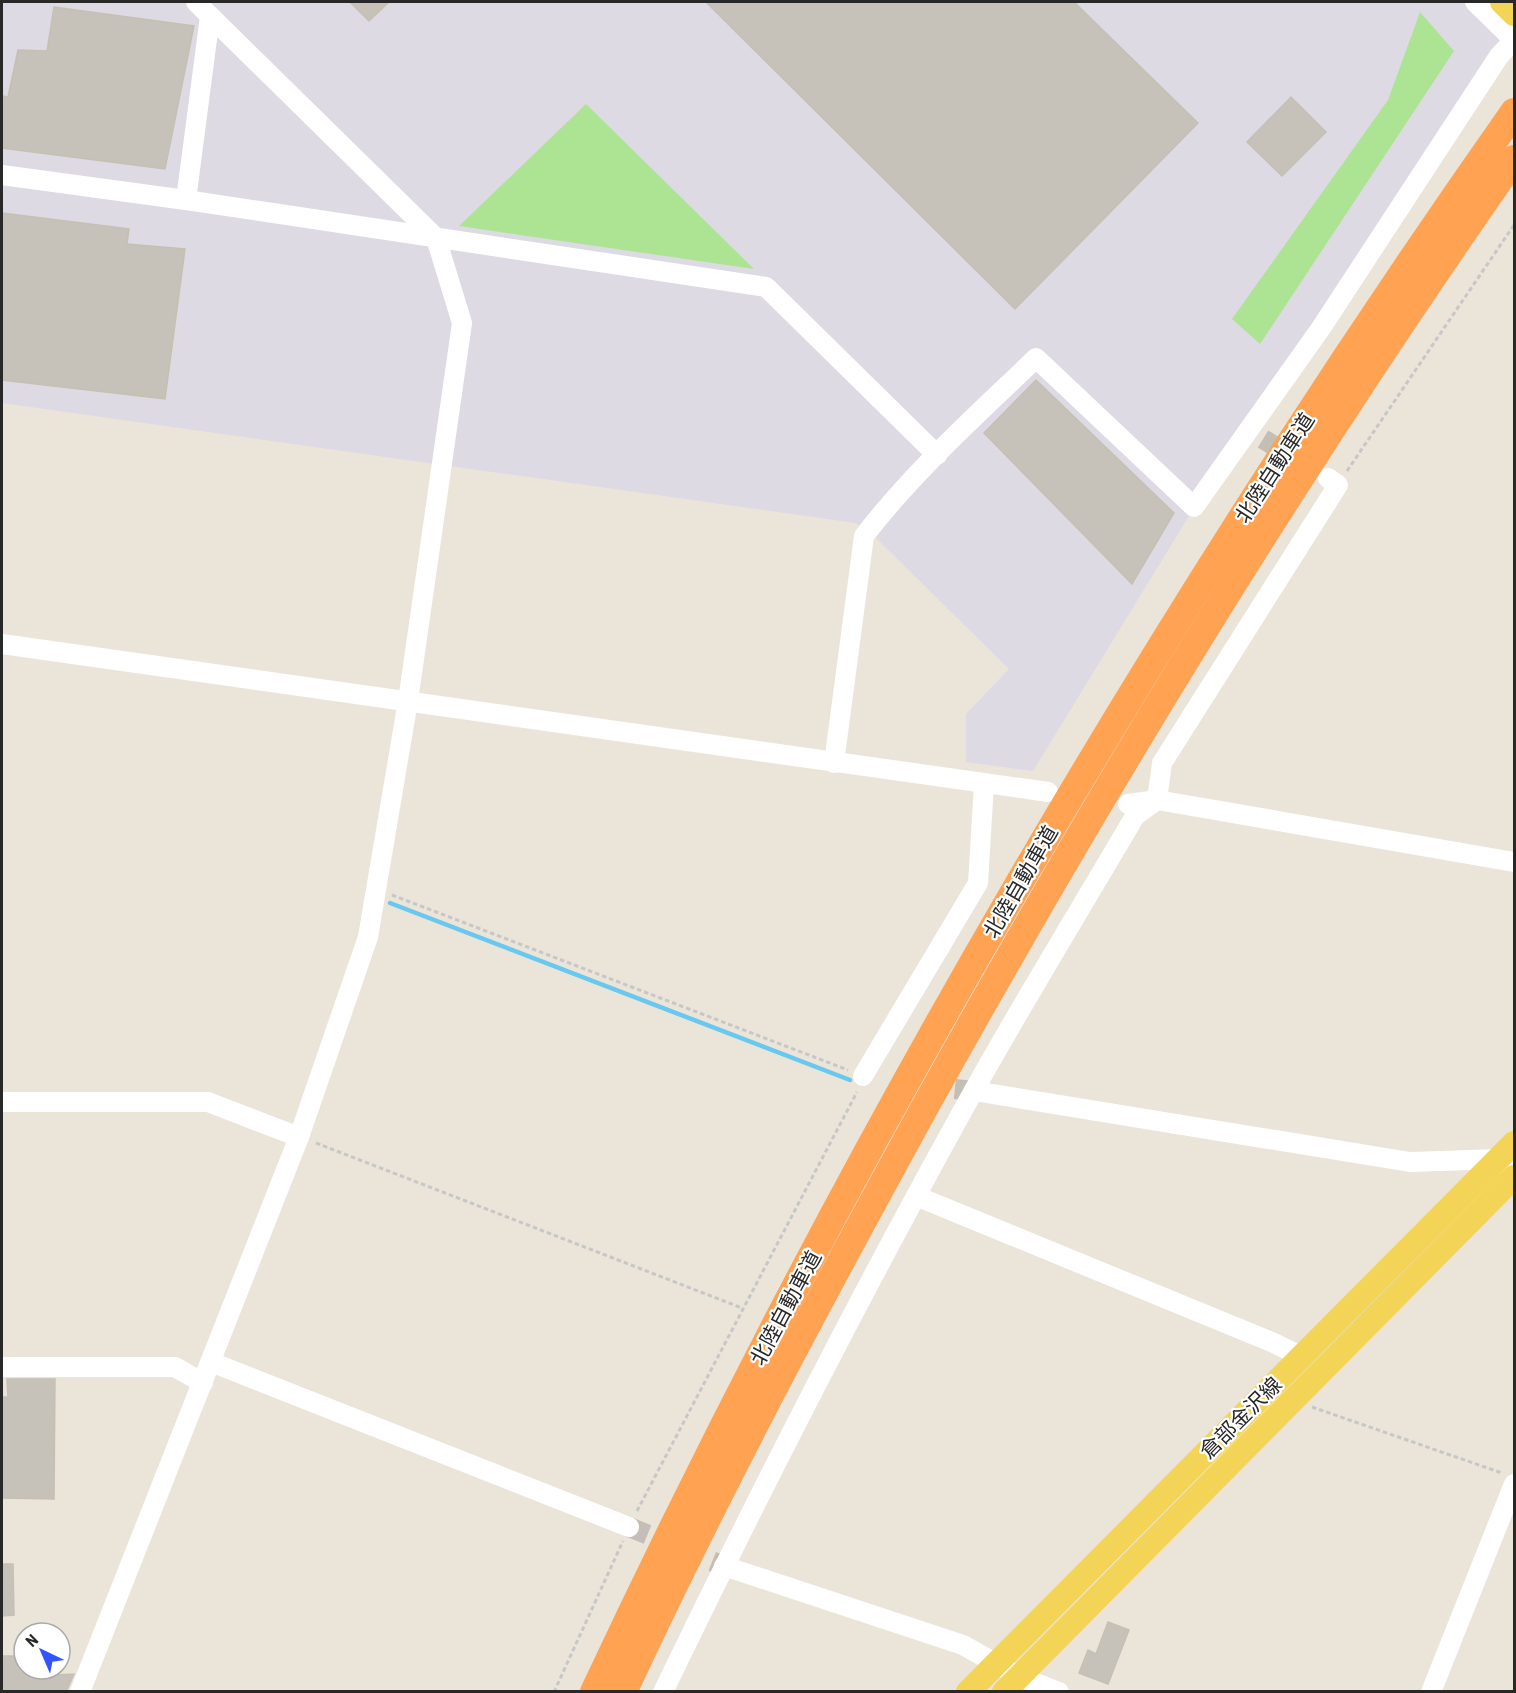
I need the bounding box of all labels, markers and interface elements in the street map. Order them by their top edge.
street label: 北陸自動車道 [1231,409,1319,527]
street label: 北陸自動車道 [979,821,1063,943]
street label: 北陸自動車道 [746,1247,826,1369]
street label: 倉部金沢線 [1195,1372,1287,1464]
north arrow [12,1621,72,1681]
text: N [22,1630,42,1651]

